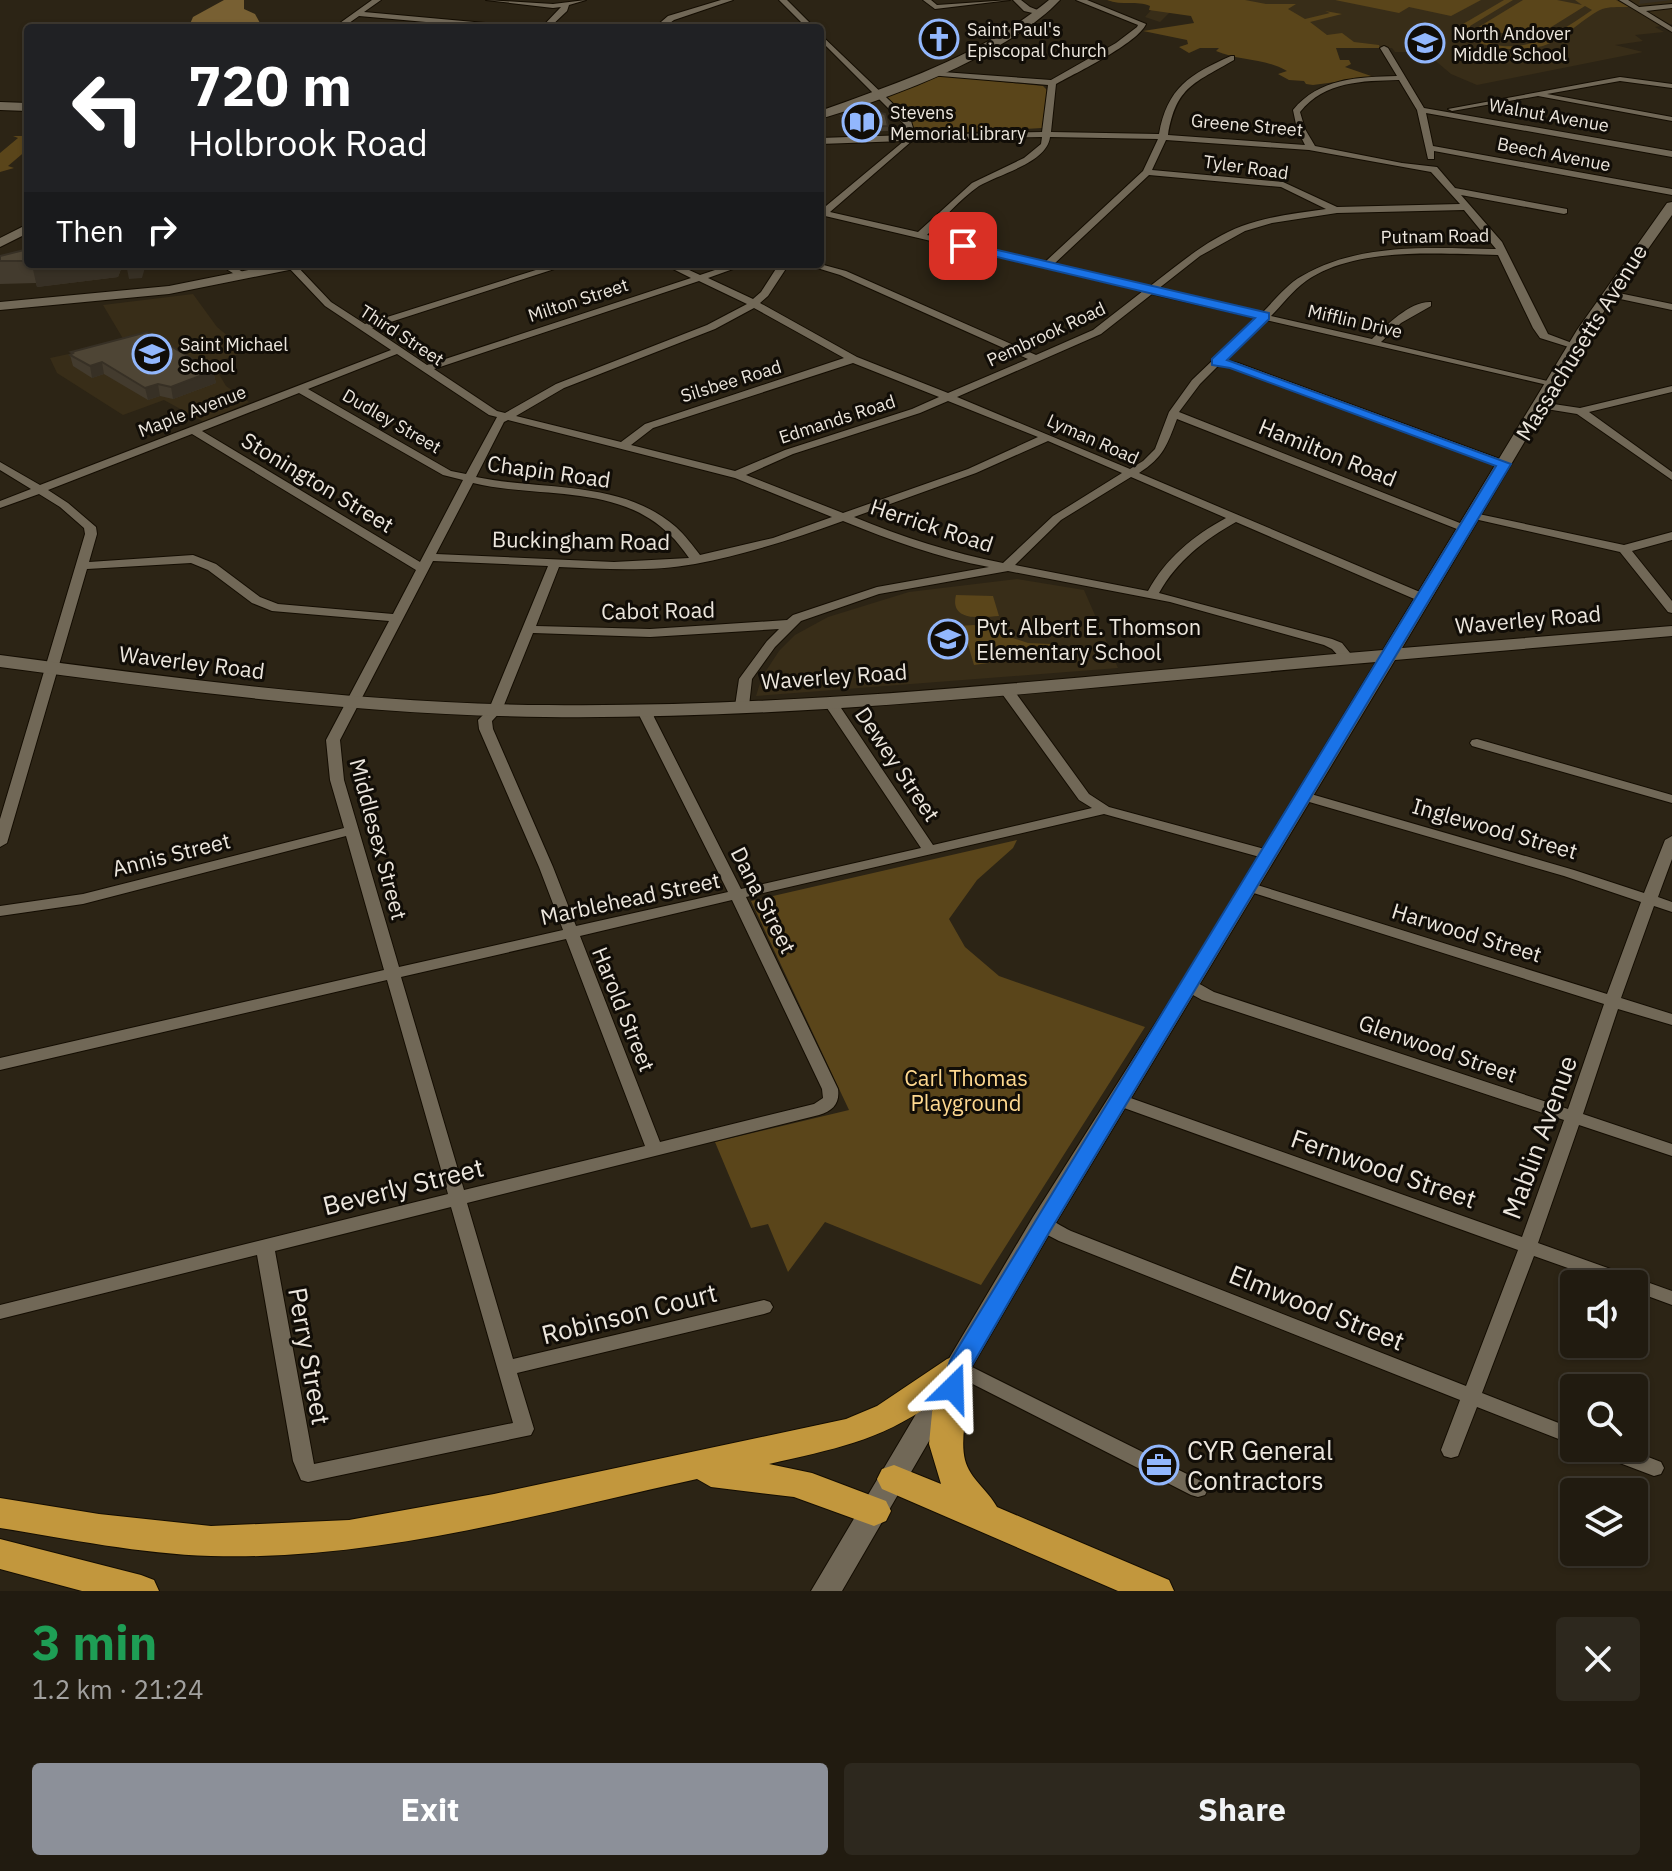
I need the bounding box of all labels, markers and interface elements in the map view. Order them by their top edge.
church icon: Saint Paul's Episcopal Church [918,18,960,60]
place label: Saint Paul's Episcopal Church [967,18,1107,62]
school or university icon: North Andover Middle School [1404,22,1446,64]
place label: North Andover Middle School [1453,22,1571,66]
text: 720 m [188,49,352,121]
icon: left [56,56,160,160]
street label: Walnut Avenue [1487,93,1611,137]
library icon: Stevens Memorial Library [841,101,883,143]
place label: Stevens Memorial Library [890,101,1026,145]
street label: Greene Street [1190,109,1304,141]
text: Holbrook Road [188,119,428,166]
street label: Beech Avenue [1495,132,1613,176]
street label: Tyler Road [1202,150,1290,184]
icon: right [140,208,184,252]
text: Then [56,211,124,250]
pin [929,212,997,280]
icon: arrive [941,224,985,268]
street label: Putnam Road [1380,224,1490,248]
street label: Massachusetts Avenue [1509,238,1653,446]
street label: Milton Street [525,273,631,327]
street label: Pembrook Road [983,296,1109,372]
street label: Third Street [356,299,448,371]
street label: Mifflin Drive [1305,299,1405,343]
school or university icon: Saint Michael School [131,333,173,375]
place label: Saint Michael School [180,333,288,377]
street label: Silsbee Road [678,355,784,407]
street label: Maple Avenue [135,380,249,442]
street label: Dudley Street [339,384,445,458]
street label: Edmands Road [776,389,898,449]
street label: Lyman Road [1043,408,1143,470]
street label: Hamilton Road [1255,411,1401,493]
street label: Stonington Street [236,425,400,539]
street label: Chapin Road [485,448,613,494]
street label: Herrick Road [867,491,997,559]
street label: Buckingham Road [492,524,670,556]
street label: Cabot Road [601,595,715,625]
street label: Waverley Road [1454,598,1602,640]
place label: Pvt. Albert E. Thomson Elementary School [976,612,1201,666]
school or university icon: Pvt. Albert E. Thomson Elementary School [927,618,969,660]
street label: Waverley Road [118,639,266,685]
street label: Waverley Road [760,656,908,696]
street label: Dewey Street [849,701,947,827]
street label: Middlesex Street [343,755,415,923]
street label: Inglewood Street [1409,791,1581,865]
street label: Annis Street [109,825,233,883]
street label: Dana Street [725,842,803,958]
street label: Marblehead Street [537,865,723,931]
street label: Harwood Street [1389,895,1545,969]
street label: Harold Street [586,942,662,1076]
street label: Glenwood Street [1355,1007,1521,1089]
street label: Mablin Avenue [1494,1051,1584,1223]
park label: Carl Thomas Playground [904,1063,1028,1117]
street label: Fernwood Street [1287,1120,1481,1216]
street label: Beverly Street [319,1150,487,1222]
street label: Elmwood Street [1224,1256,1410,1358]
map controls [1560,1270,1648,1566]
button: sound [1560,1270,1648,1358]
street label: Robinson Court [538,1275,720,1351]
street label: Perry Street [281,1284,339,1428]
position arrow [911,1346,995,1430]
button: search [1560,1374,1648,1462]
place label: CYR General Contractors [1187,1433,1333,1497]
office icon: CYR General Contractors [1138,1444,1180,1486]
button: layers [1560,1478,1648,1566]
text: 3 min [32,1611,157,1673]
button: close [1556,1617,1640,1701]
text: 1.2 km · 21:24 [32,1672,204,1706]
button: Exit [32,1763,828,1855]
button: Share [844,1763,1640,1855]

